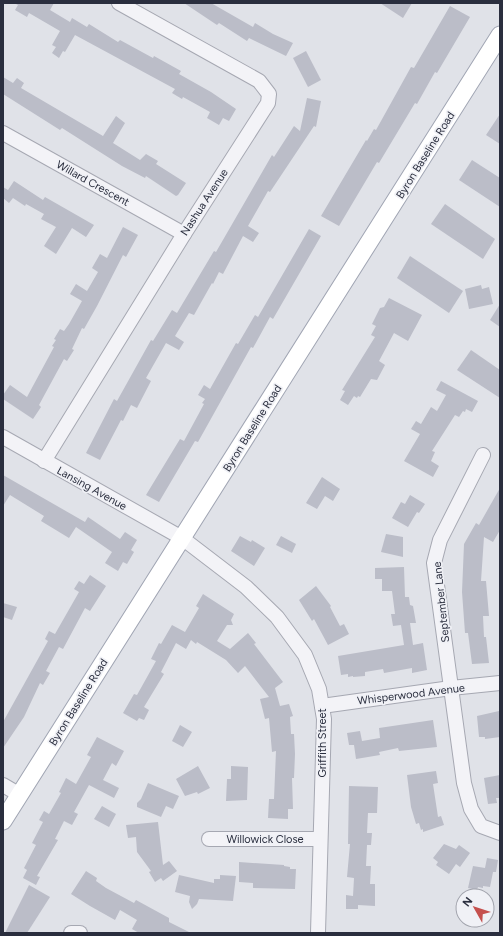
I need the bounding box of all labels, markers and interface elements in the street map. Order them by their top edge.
street label: Byron Baseline Road [393,109,457,201]
street label: Willard Crescent [54,158,132,209]
street label: Nashua Avenue [178,166,231,238]
street label: Byron Baseline Road [220,382,284,474]
street label: Lansing Avenue [55,464,129,513]
street label: September Lane [431,561,452,643]
street label: Byron Baseline Road [46,656,110,748]
street label: Whisperwood Avenue [357,681,466,708]
street label: Griffith Street [316,708,329,778]
street label: Willowick Close [226,833,304,846]
north arrow [455,888,495,928]
text: N [460,895,475,909]

